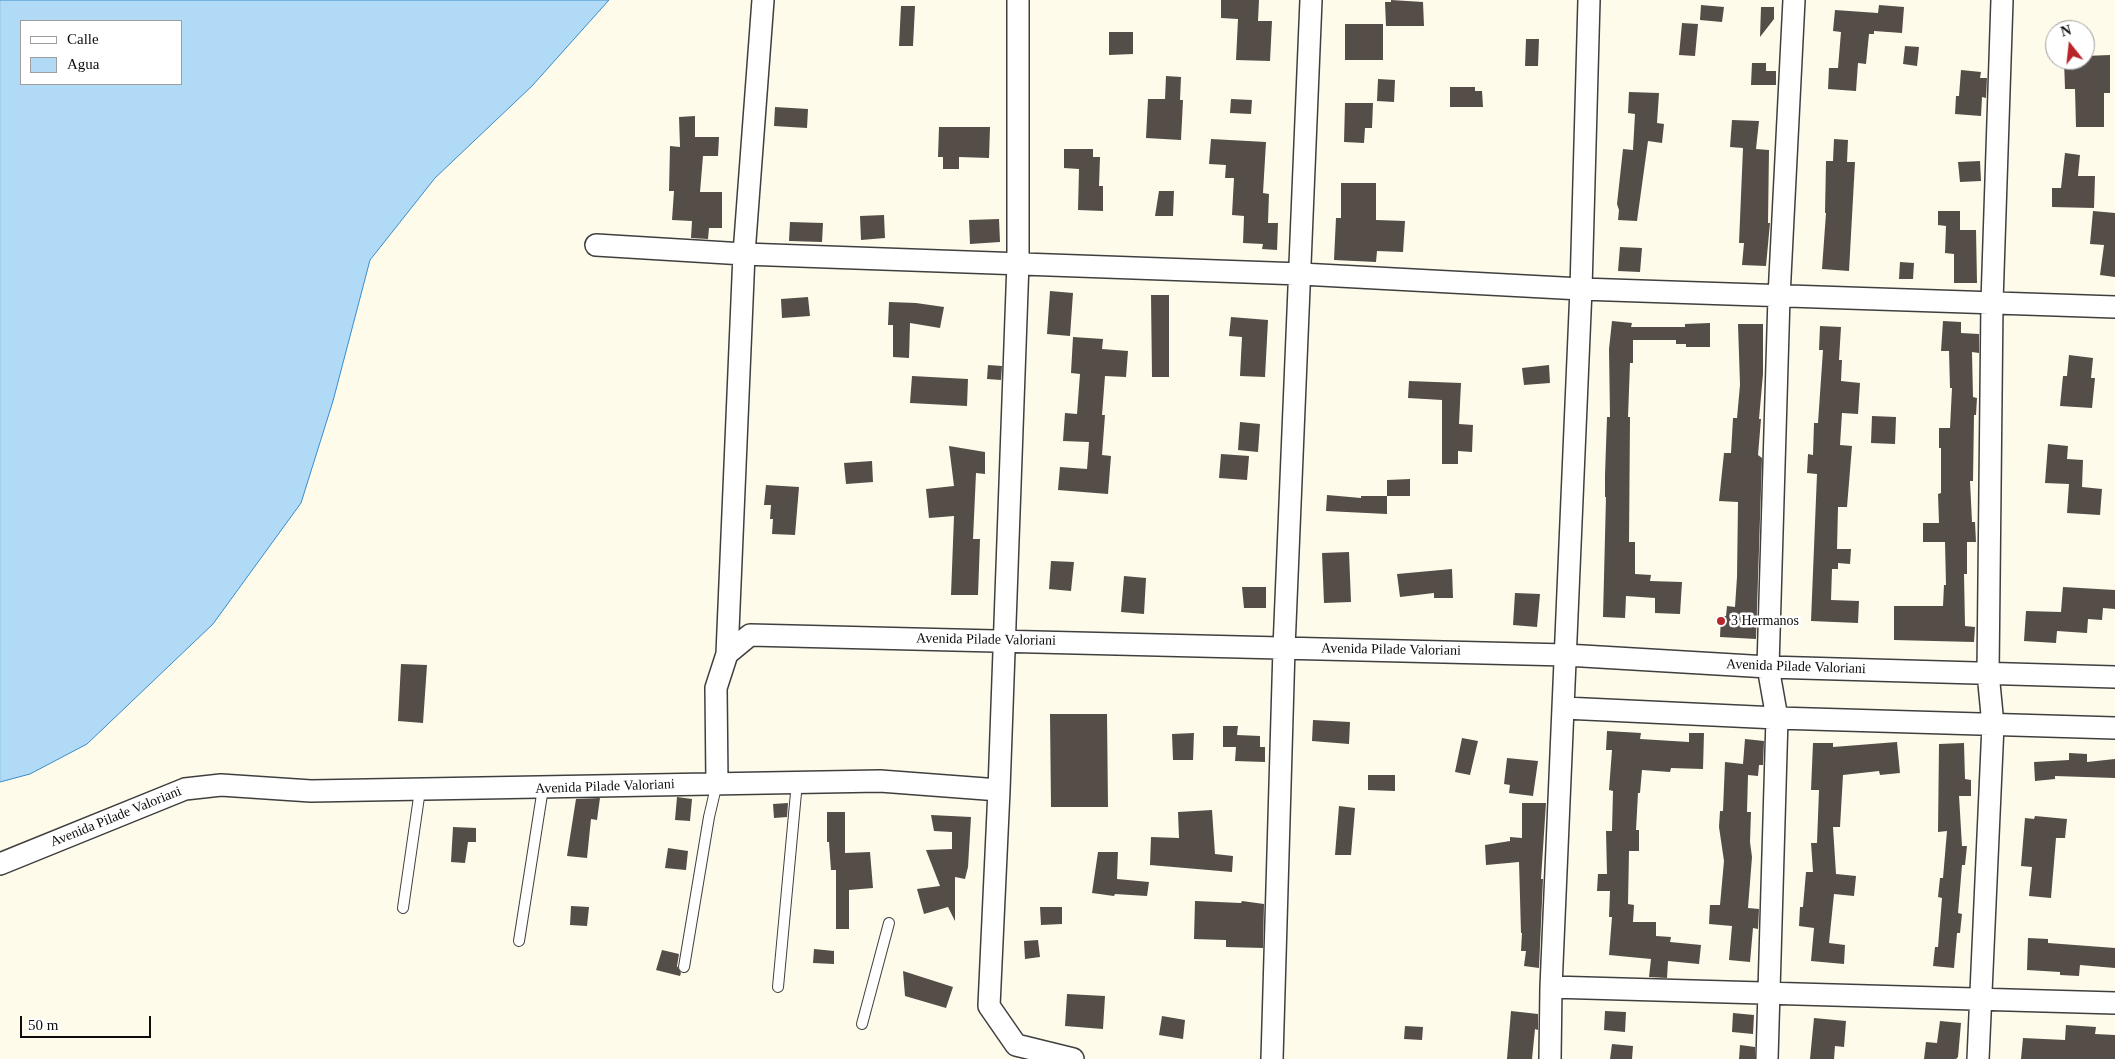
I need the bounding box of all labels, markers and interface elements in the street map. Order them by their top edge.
legend [20,20,182,85]
north arrow [2045,20,2095,70]
text: N [2059,22,2073,40]
text: Calle [67,31,99,47]
text: Agua [67,56,100,72]
place label: 3 Hermanos [1731,613,1799,629]
marker: 3 Hermanos [1715,615,1727,627]
street label: Avenida Pilade Valoriani [916,630,1056,650]
street label: Avenida Pilade Valoriani [1321,640,1461,660]
street label: Avenida Pilade Valoriani [1726,656,1866,678]
street label: Avenida Pilade Valoriani [535,776,675,798]
street label: Avenida Pilade Valoriani [48,783,184,851]
scale bar [22,1006,154,1038]
text: 50 m [28,1017,58,1033]

